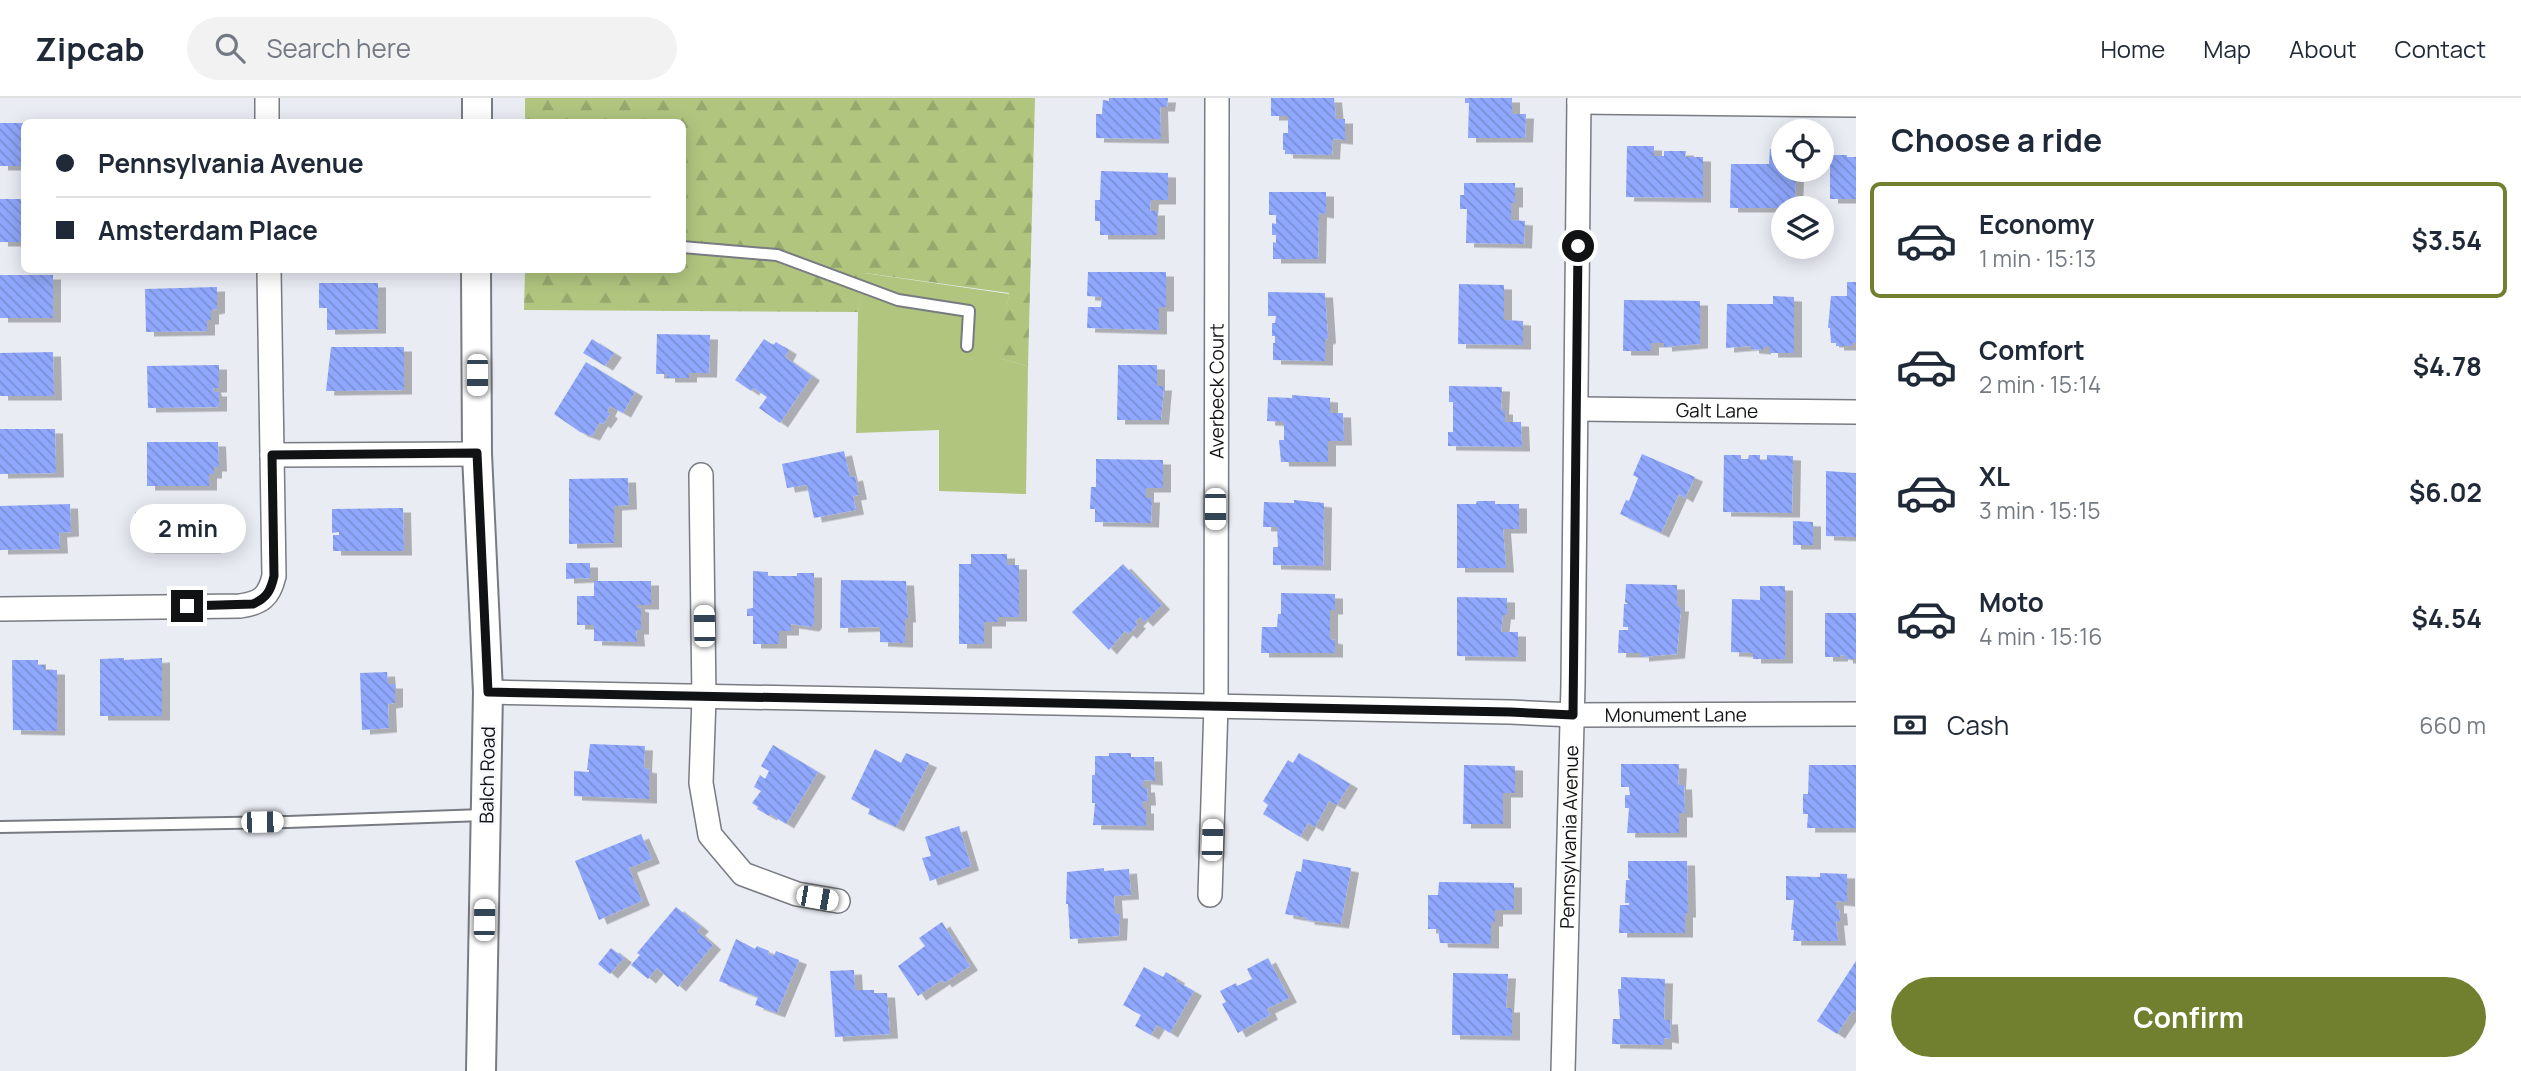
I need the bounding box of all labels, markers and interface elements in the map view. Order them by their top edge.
search box [187,17,677,80]
text: Zipcab [35,26,145,71]
icon: search [211,29,249,67]
text: Search here [267,30,411,66]
text: Home [2100,32,2165,65]
text: Map [2203,32,2251,65]
text: About [2289,32,2357,65]
text: Contact [2395,32,2486,65]
text: Choose a ride [1891,118,2102,162]
map controls [1771,119,1834,259]
button: locate [1771,119,1834,182]
text: Pennsylvania Avenue [98,145,364,181]
button: layers [1771,196,1834,259]
text: Economy [1979,206,2094,242]
icon: car [1895,209,1958,272]
text: Amsterdam Place [98,212,318,248]
text: $3.54 [2412,222,2482,258]
route start [1562,230,1594,262]
text: 1 min · 15:13 [1979,242,2096,274]
street label: Averbeck Court [1203,323,1230,459]
text: Comfort [1979,332,2085,368]
icon: car [1895,335,1958,398]
text: $4.78 [2413,348,2482,384]
car [467,354,488,396]
text: 2 min · 15:14 [1979,368,2101,400]
street label: Galt Lane [1676,397,1758,424]
text: XL [1979,458,2010,494]
icon: car [1895,461,1958,524]
text: $6.02 [2409,474,2482,510]
car [1205,488,1226,530]
text: 3 min · 15:15 [1979,494,2101,526]
callout: 2 min [129,504,245,554]
text: 2 min [158,512,218,544]
text: Moto [1979,584,2044,620]
icon: car [1895,587,1958,650]
route end [171,590,203,622]
text: $4.54 [2411,600,2482,636]
car [694,605,715,647]
text: 4 min · 15:16 [1979,620,2102,652]
street label: Monument Lane [1605,701,1747,728]
icon: cash [1891,706,1929,744]
text: Cash [1947,707,2009,743]
text: 660 m [2419,709,2486,741]
street label: Balch Road [473,726,501,824]
street label: Pennsylvania Avenue [1554,745,1584,929]
car [241,811,284,833]
car [1201,819,1224,861]
car [795,884,840,912]
car [474,899,495,941]
button: Confirm [1891,977,2486,1057]

